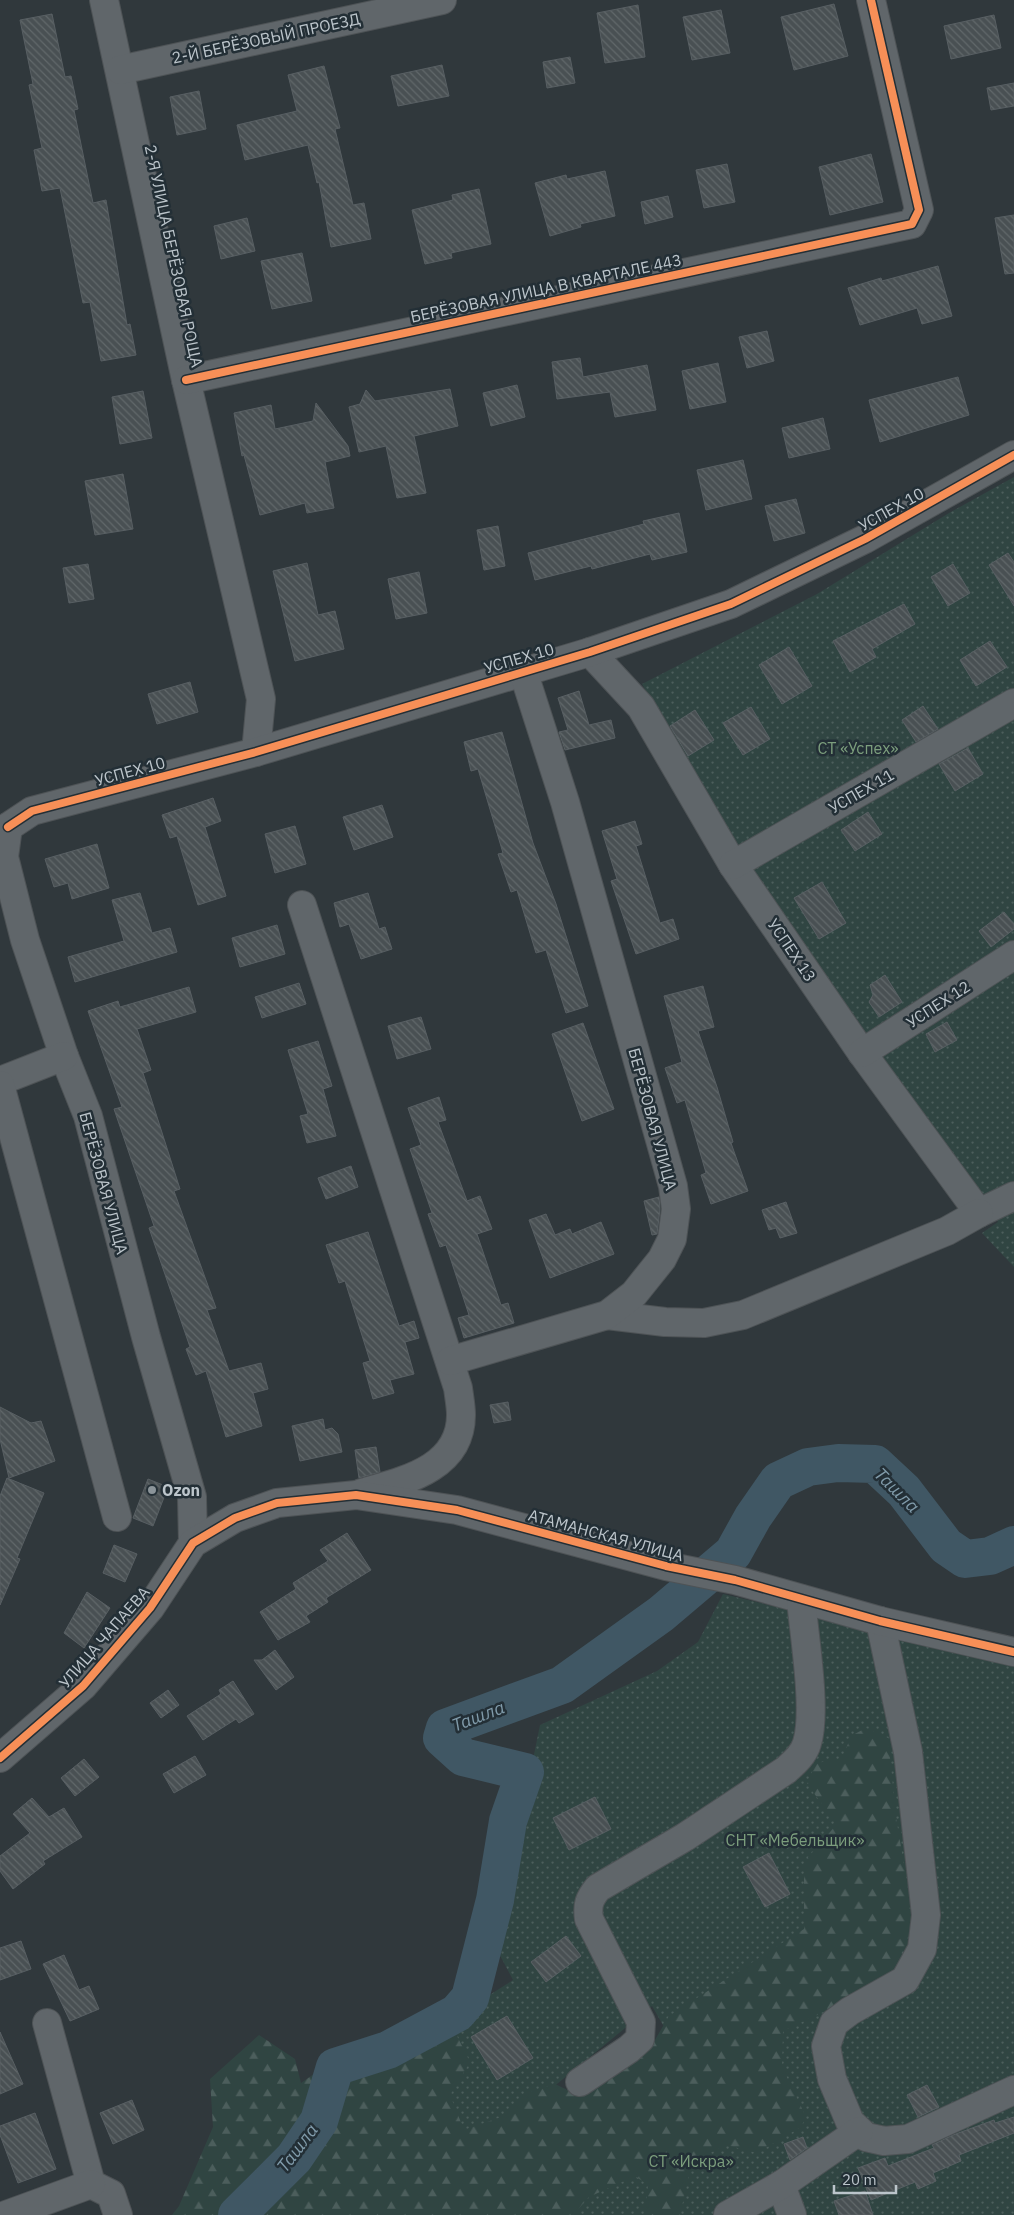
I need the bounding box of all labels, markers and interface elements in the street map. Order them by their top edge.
street label: 2-Й БЕРЁЗОВЫЙ ПРОЕЗД [170,8,362,68]
street label: 2-Я УЛИЦА БЕРЁЗОВАЯ РОЩА [141,143,207,369]
street label: БЕРЁЗОВАЯ УЛИЦА В КВАРТАЛЕ 443 [409,249,683,327]
street label: УСПЕХ 10 [855,483,927,535]
street label: УСПЕХ 10 [482,638,556,678]
park label: СТ «Успех» [818,738,898,758]
street label: УСПЕХ 10 [93,752,167,790]
street label: УСПЕХ 11 [825,764,897,818]
street label: УСПЕХ 13 [764,915,820,985]
street label: УСПЕХ 12 [902,976,974,1032]
street label: БЕРЁЗОВАЯ УЛИЦА [624,1046,682,1192]
street label: БЕРЁЗОВАЯ УЛИЦА [75,1110,133,1256]
water label: Ташла [869,1462,925,1518]
place label: Ozon [162,1480,200,1500]
marker: Ozon [146,1484,158,1496]
street label: АТАМАНСКАЯ УЛИЦА [526,1505,686,1565]
street label: УЛИЦА ЧАПАЕВА [54,1582,154,1692]
water label: Ташла [448,1695,508,1737]
park label: СНТ «Мебельщик» [725,1830,865,1850]
water label: Ташла [271,2119,323,2177]
park label: СТ «Искра» [648,2151,734,2171]
scale bar [834,2162,896,2194]
text: 20 m [842,2170,877,2189]

